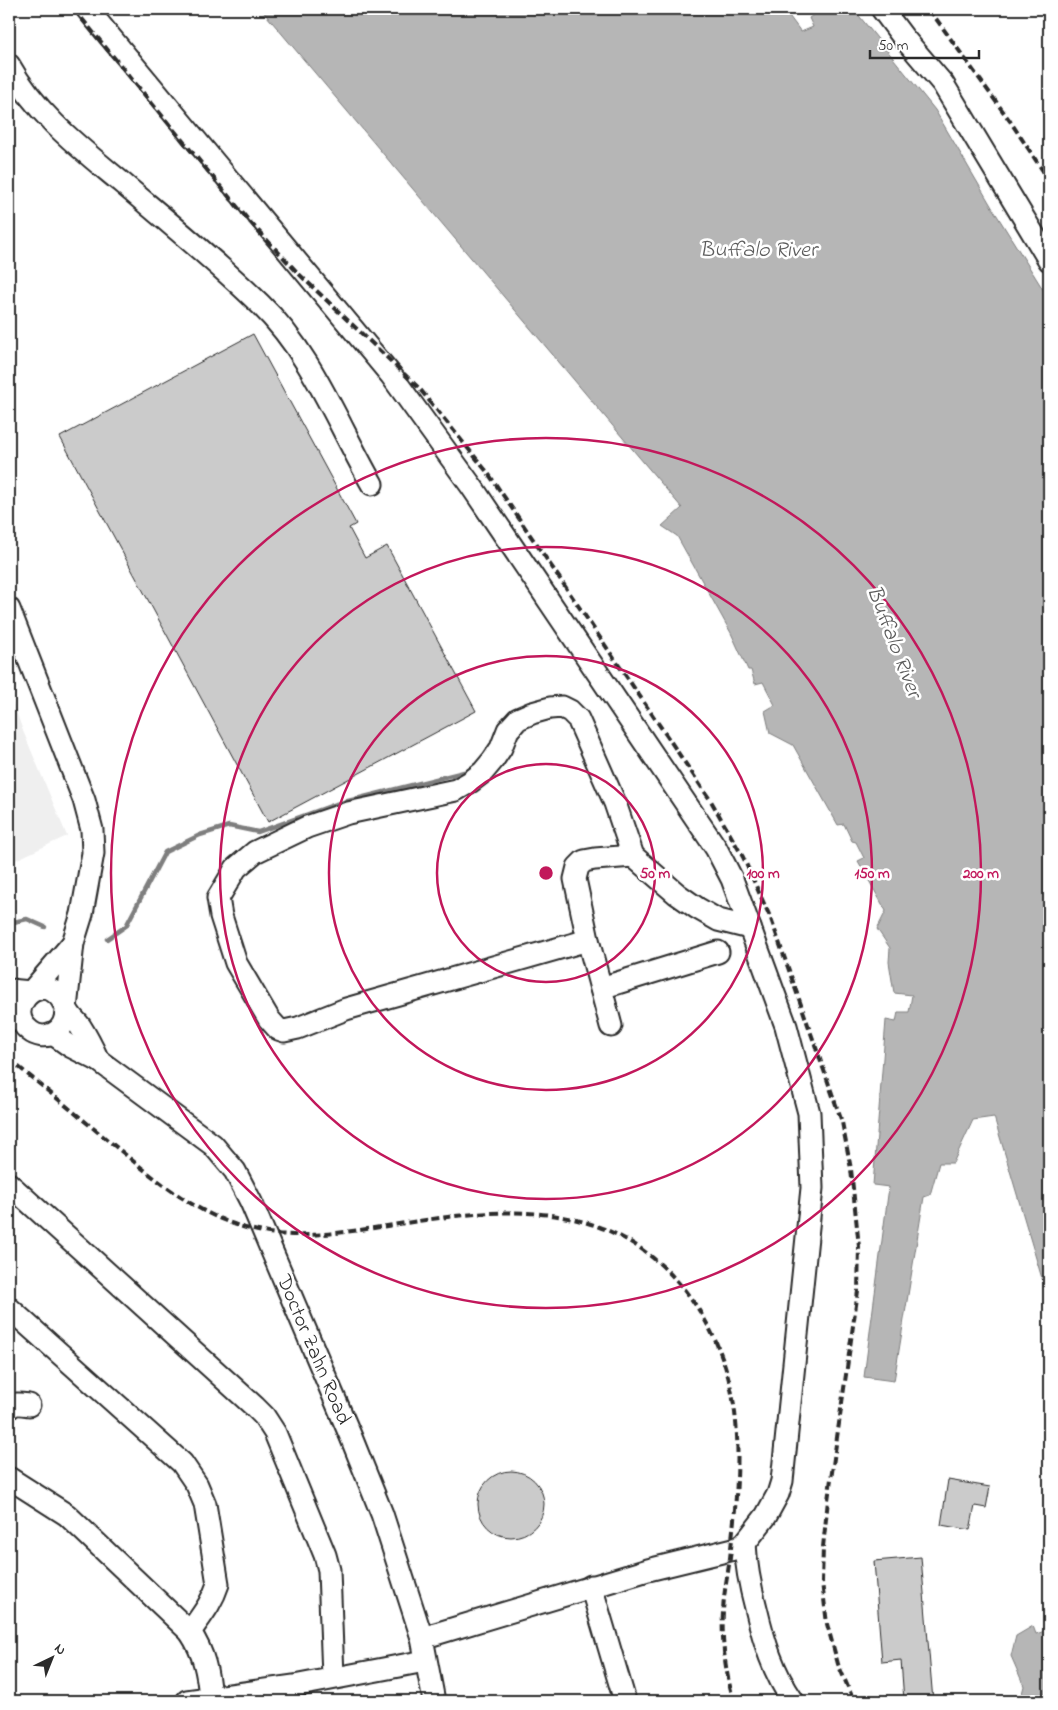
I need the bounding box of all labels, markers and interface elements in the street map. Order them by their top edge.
scale bar [870,28,979,60]
text: 50 m [878,35,909,57]
water label: Buffalo River [699,235,820,267]
water label: Buffalo River [857,581,930,706]
text: 50 m [640,863,671,885]
text: 100 m [746,863,780,885]
text: 150 m [854,863,890,885]
text: 200 m [962,863,999,885]
centre of rings [537,864,555,882]
street label: Doctor Zahn Road [268,1270,358,1430]
north arrow [28,1632,78,1682]
text: N [49,1639,70,1660]

